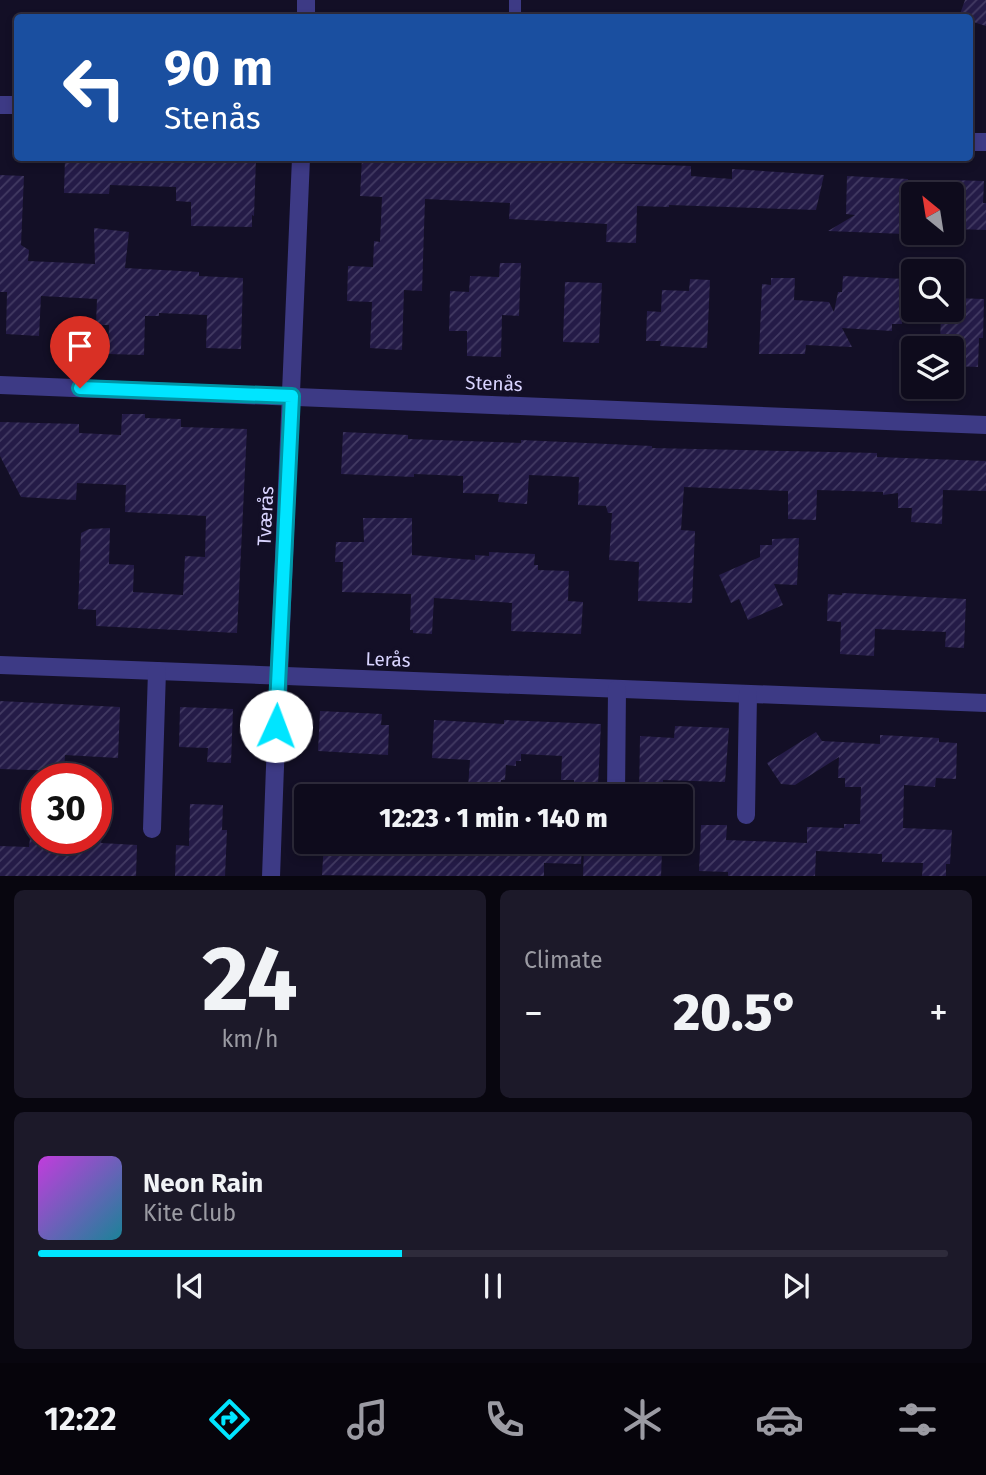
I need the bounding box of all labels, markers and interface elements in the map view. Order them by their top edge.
text: 90 m [164,39,273,98]
icon: left [49,42,140,133]
text: Stenås [164,99,261,137]
north arrow [901,182,964,245]
map controls [901,182,964,399]
button: search [901,259,964,322]
pin [50,316,110,388]
icon: arrive [61,327,99,365]
button: layers [901,336,964,399]
street label: Stenås [465,371,523,396]
street label: Tværås [252,485,279,547]
street label: Lerås [365,647,411,672]
position arrow [239,689,313,763]
speed limit sign: 30 [21,763,112,854]
text: 12:23 · 1 min · 140 m [379,803,608,834]
text: 24 [202,925,298,1034]
text: Climate [524,946,603,974]
text: 20.5° [673,981,799,1044]
text: − [524,990,543,1036]
text: + [929,990,948,1036]
text: km/h [222,1025,278,1053]
text: Neon Rain [143,1168,263,1199]
text: Kite Club [143,1199,236,1227]
icon: previous [171,1267,209,1305]
icon: pause [474,1267,512,1305]
icon: next [777,1267,815,1305]
icon: directions [205,1395,254,1444]
icon: music [343,1395,392,1444]
icon: phone [480,1395,529,1444]
icon: climate [618,1395,667,1444]
icon: car [755,1395,804,1444]
icon: filters [893,1395,942,1444]
text: 12:22 [44,1400,116,1438]

